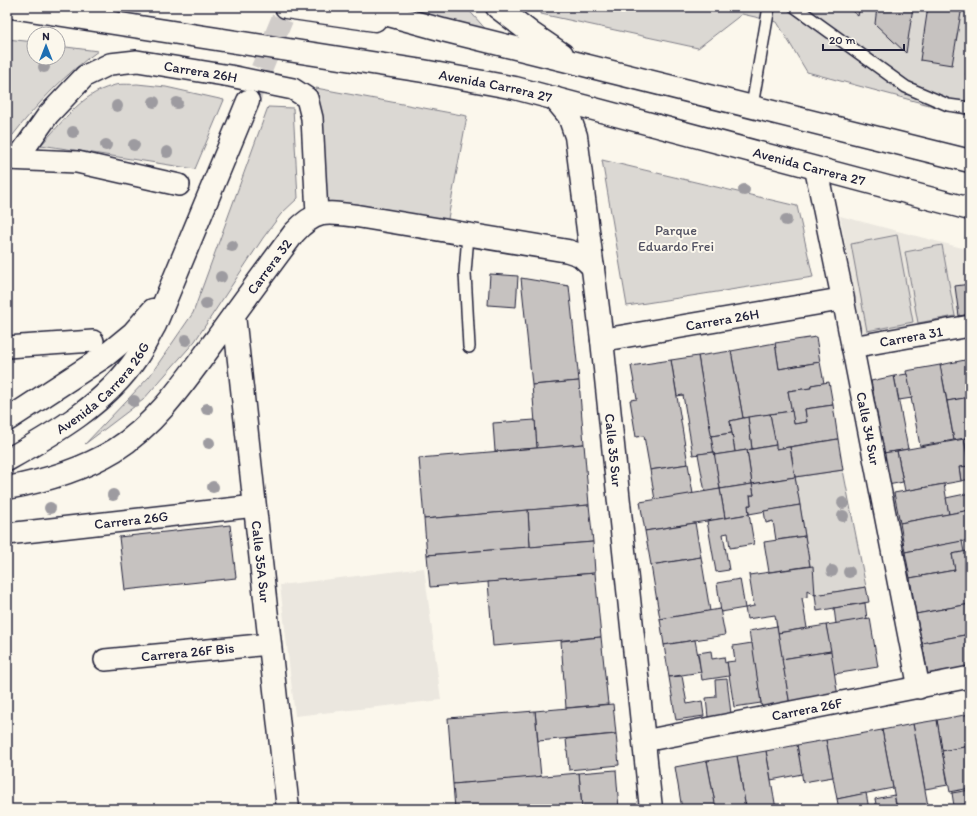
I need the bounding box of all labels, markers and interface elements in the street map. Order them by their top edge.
north arrow [26,26,66,66]
scale bar [823,26,904,52]
text: N [42,30,50,43]
text: 20 m [829,33,856,47]
street label: Carrera 26H [163,57,239,86]
street label: Avenida Carrera 27 [438,66,554,107]
street label: Avenida Carrera 27 [751,144,867,190]
park label: Parque Eduardo Frei [638,222,714,255]
street label: Carrera 32 [243,235,296,298]
street label: Carrera 26H [684,305,760,335]
street label: Carrera 31 [878,323,945,351]
street label: Avenida Carrera 26G [53,339,153,438]
street label: Calle 34 Sur [852,390,883,467]
street label: Calle 35 Sur [601,413,625,488]
street label: Carrera 26G [93,508,169,533]
street label: Calle 35A Sur [248,520,273,604]
street label: Carrera 26F Bis [140,640,235,665]
street label: Carrera 26F [770,694,845,725]

